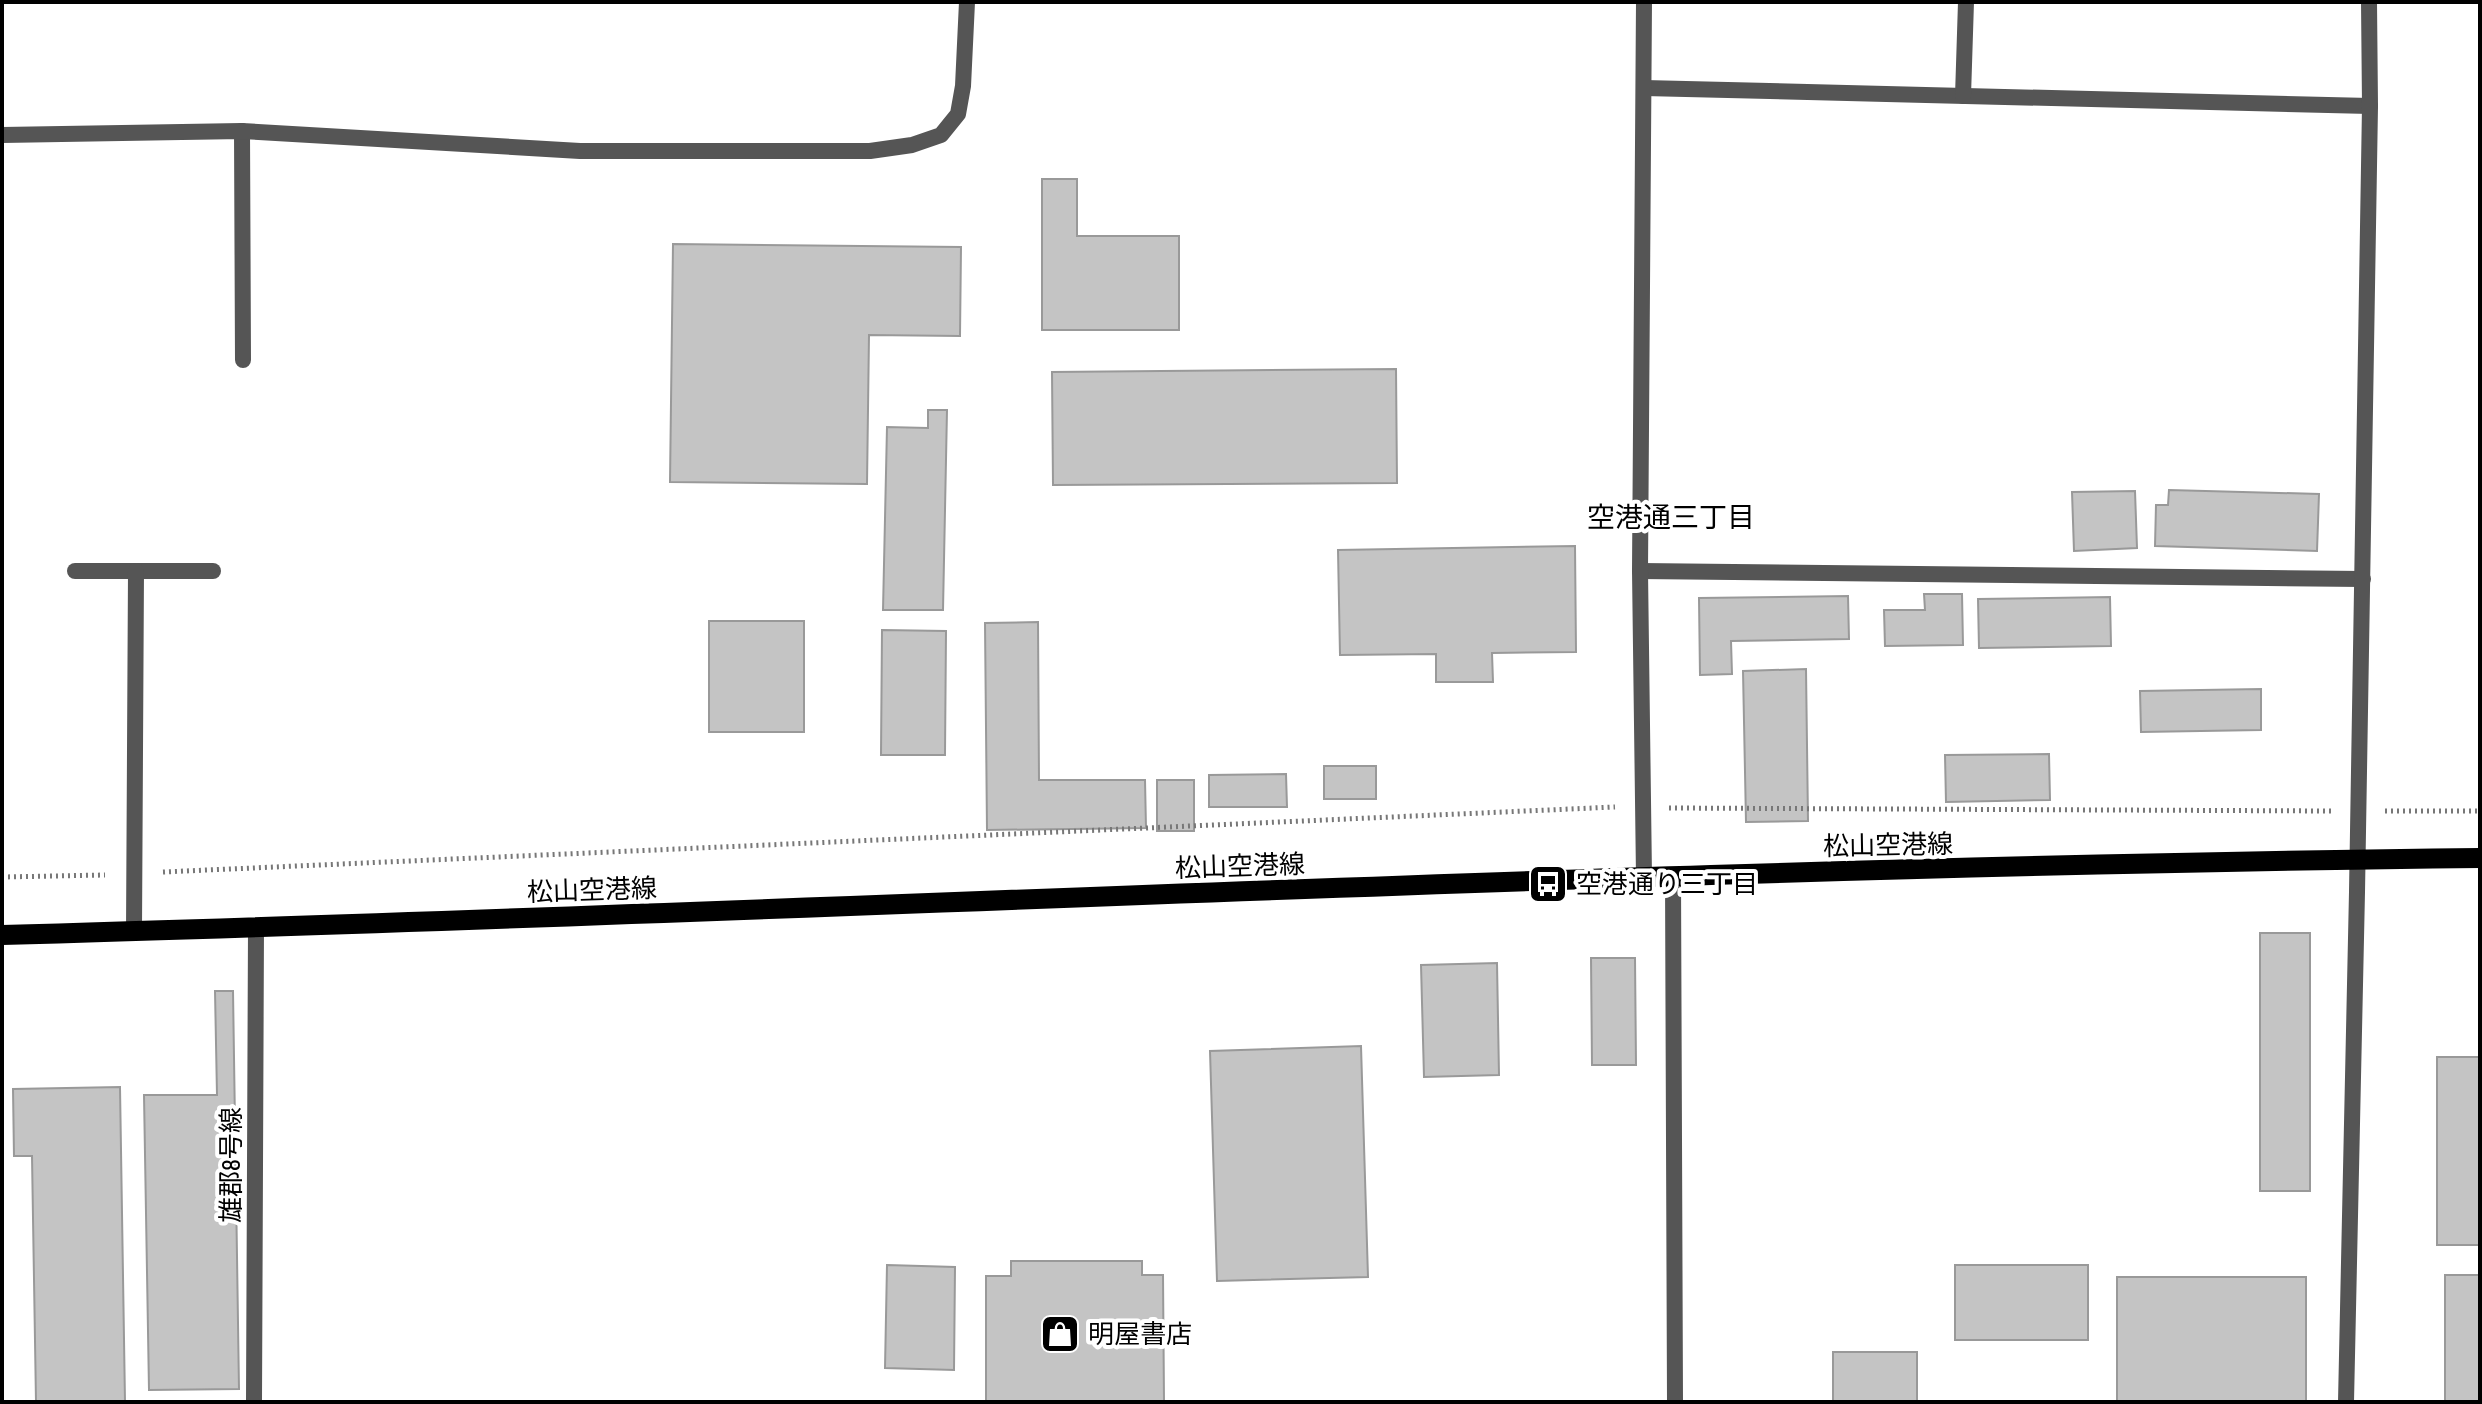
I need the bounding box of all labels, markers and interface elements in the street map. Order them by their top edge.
district label: 空港通三丁目 [1587,498,1755,536]
street label: 松山空港線 [1823,826,1953,863]
street label: 松山空港線 [1174,846,1306,885]
bus stop icon: 空港通り三丁目 [1527,863,1569,905]
place label: 空港通り三丁目 [1576,866,1758,901]
street label: 松山空港線 [526,870,658,909]
street label: 雄郡8号線 [213,1107,248,1223]
shop icon: 明屋書店 [1039,1313,1081,1355]
place label: 明屋書店 [1088,1316,1192,1351]

